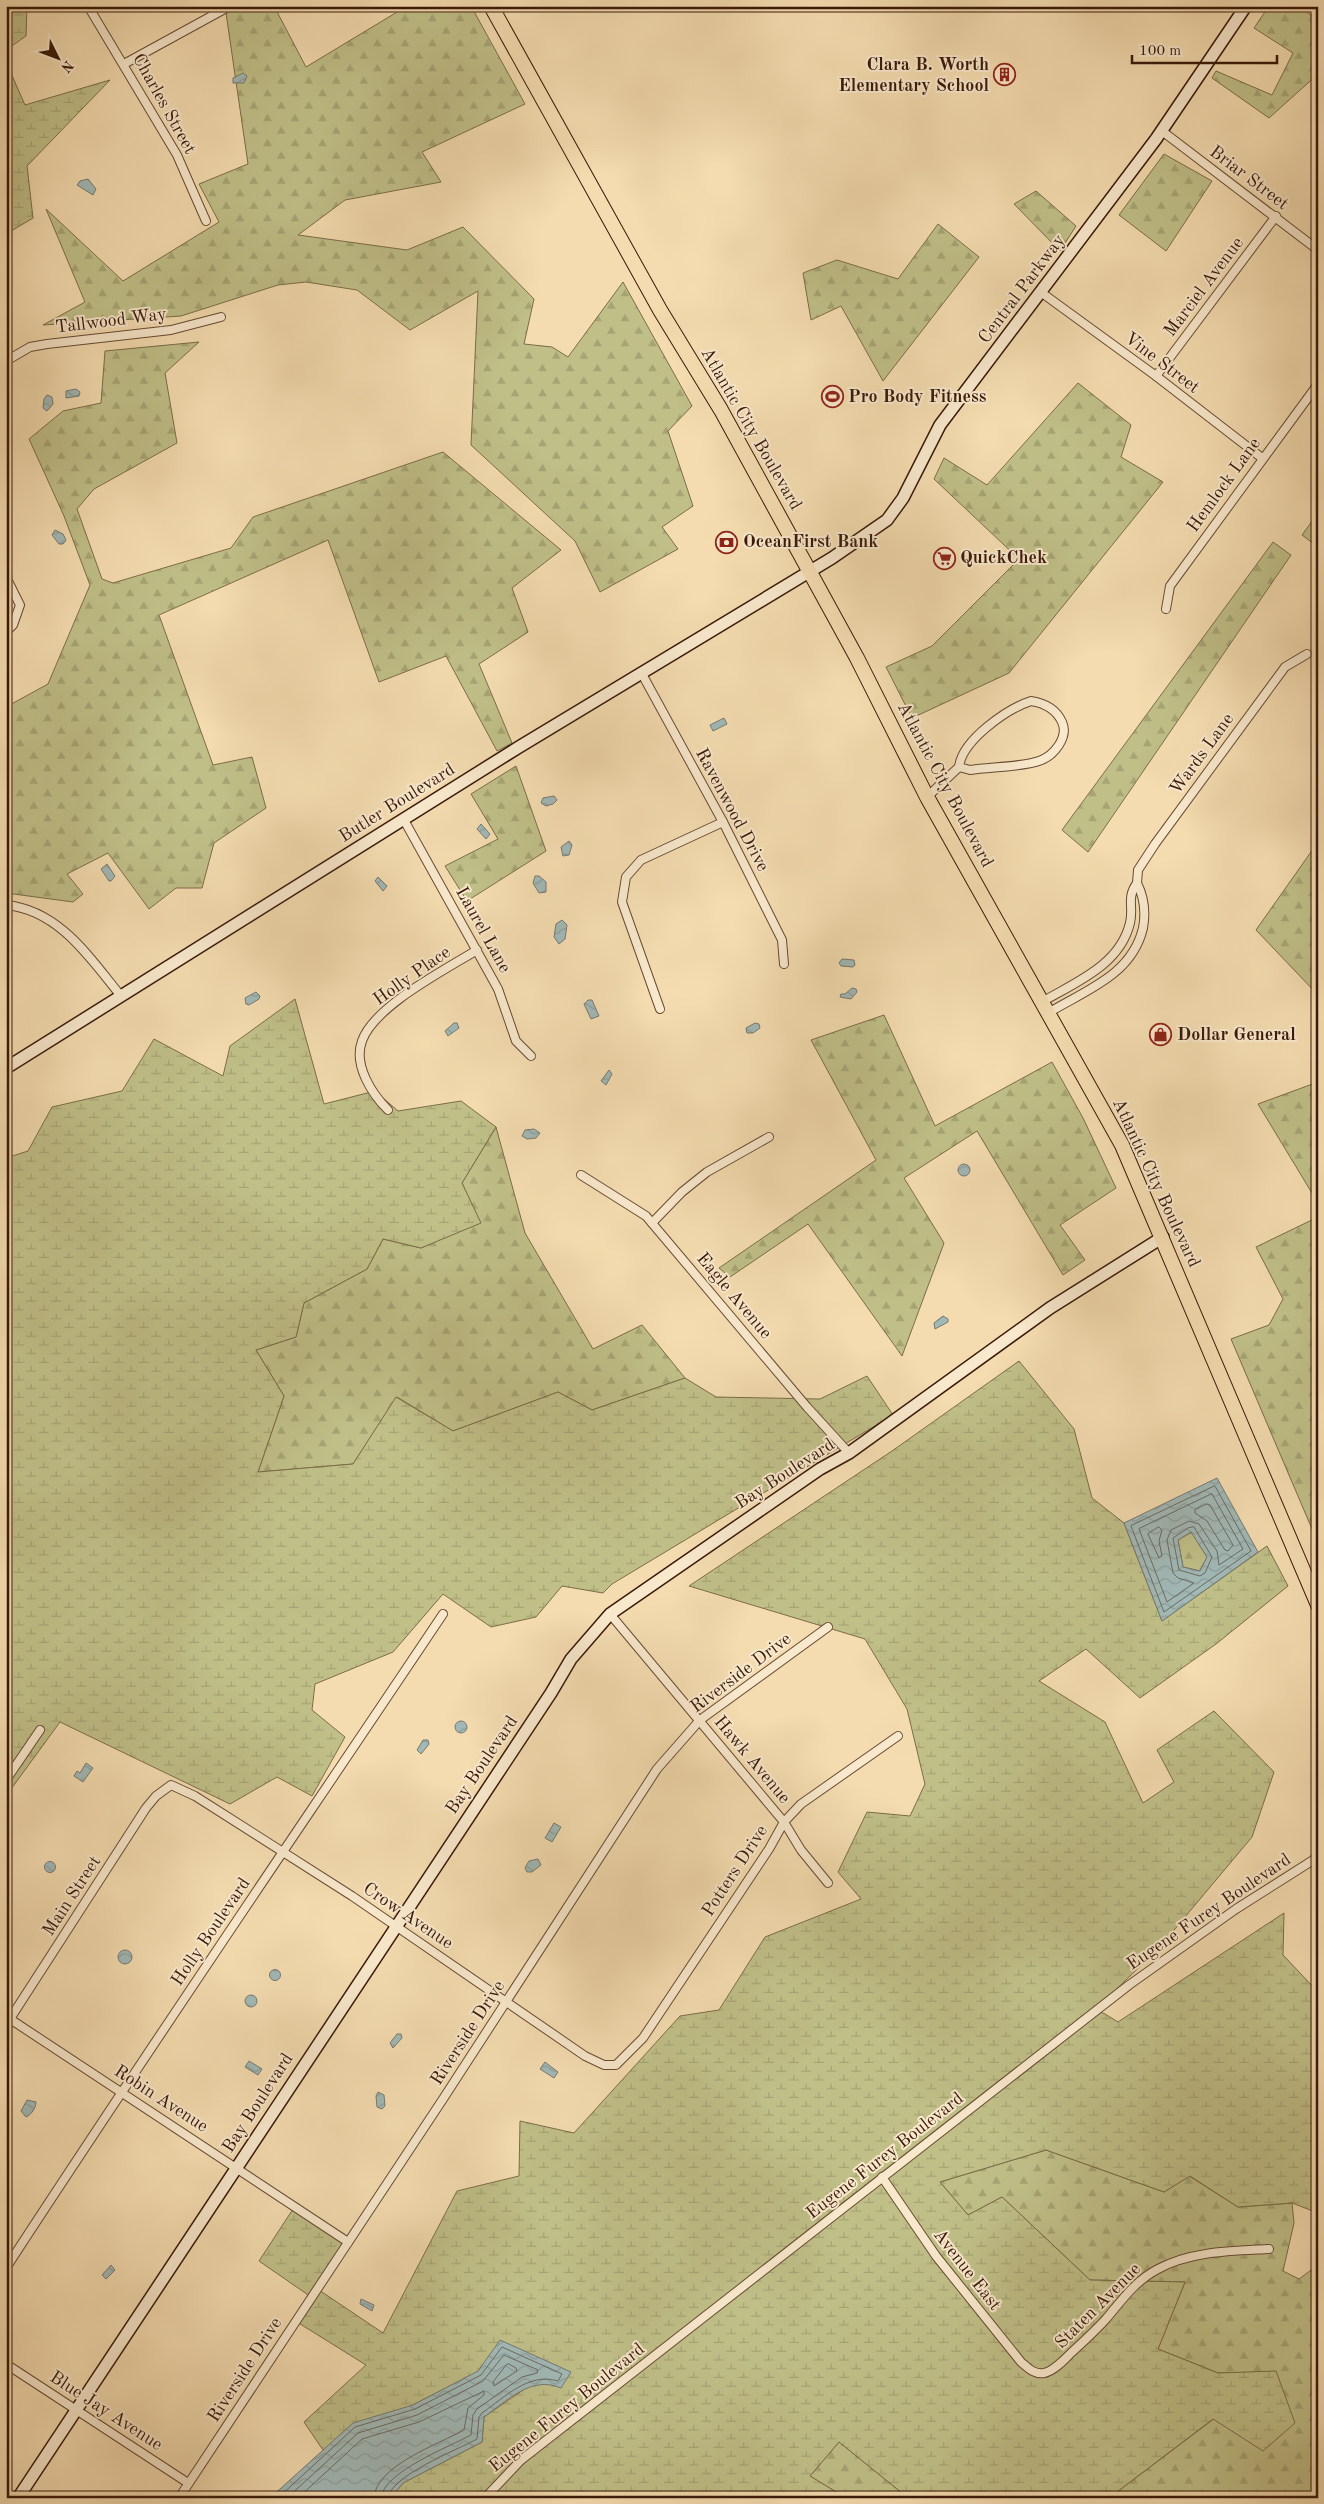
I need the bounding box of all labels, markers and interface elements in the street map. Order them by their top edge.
north arrow [32,32,82,82]
scale bar [1132,32,1276,64]
text: 100 m [1139,44,1181,59]
street label: Charles Street [129,51,199,157]
place label: Clara B. Worth Elementary School [838,56,989,95]
text: N [58,57,76,75]
building icon: Clara B. Worth Elementary School [993,63,1017,87]
street label: Briar Street [1206,143,1292,213]
street label: Central Parkway [975,231,1069,347]
street label: Marciel Avenue [1161,234,1247,340]
street label: Tallwood Way [54,305,168,337]
street label: Vine Street [1121,329,1203,397]
street label: Atlantic City Boulevard [697,345,805,513]
sports icon: Pro Body Fitness [820,385,844,409]
place label: Pro Body Fitness [848,388,987,406]
street label: Hemlock Lane [1184,435,1264,535]
bank icon: OceanFirst Bank [715,530,739,554]
place label: OceanFirst Bank [743,533,878,551]
supermarket icon: QuickChek [932,546,956,570]
place label: QuickChek [960,549,1047,567]
street label: Atlantic City Boulevard [894,699,996,871]
street label: Wards Lane [1167,710,1237,798]
street label: Ravenwood Drive [692,746,772,874]
street label: Butler Boulevard [336,760,458,846]
street label: Laurel Lane [452,884,514,976]
street label: Holly Place [370,943,454,1009]
shop icon: Dollar General [1149,1023,1173,1047]
place label: Dollar General [1177,1026,1296,1044]
street label: Atlantic City Boulevard [1109,1096,1203,1270]
street label: Eagle Avenue [693,1249,775,1343]
street label: Bay Boulevard [732,1435,838,1513]
street label: Riverside Drive [687,1629,795,1717]
street label: Bay Boulevard [443,1713,521,1817]
street label: Hawk Avenue [710,1713,794,1807]
street label: Potters Drive [699,1822,771,1920]
street label: Eugene Furey Boulevard [1124,1850,1294,1974]
street label: Main Street [40,1853,104,1939]
street label: Holly Boulevard [168,1875,254,1989]
street label: Crow Avenue [360,1879,456,1953]
street label: Riverside Drive [428,1977,508,2089]
street label: Bay Boulevard [219,2050,297,2156]
street label: Robin Avenue [111,2062,211,2136]
street label: Eugene Furey Boulevard [803,2089,967,2223]
street label: Avenue East [930,2226,1004,2314]
street label: Staten Avenue [1052,2260,1144,2352]
street label: Riverside Drive [205,2314,285,2426]
street label: Eugene Furey Boulevard [486,2340,648,2476]
street label: Blue Jay Avenue [46,2368,166,2454]

